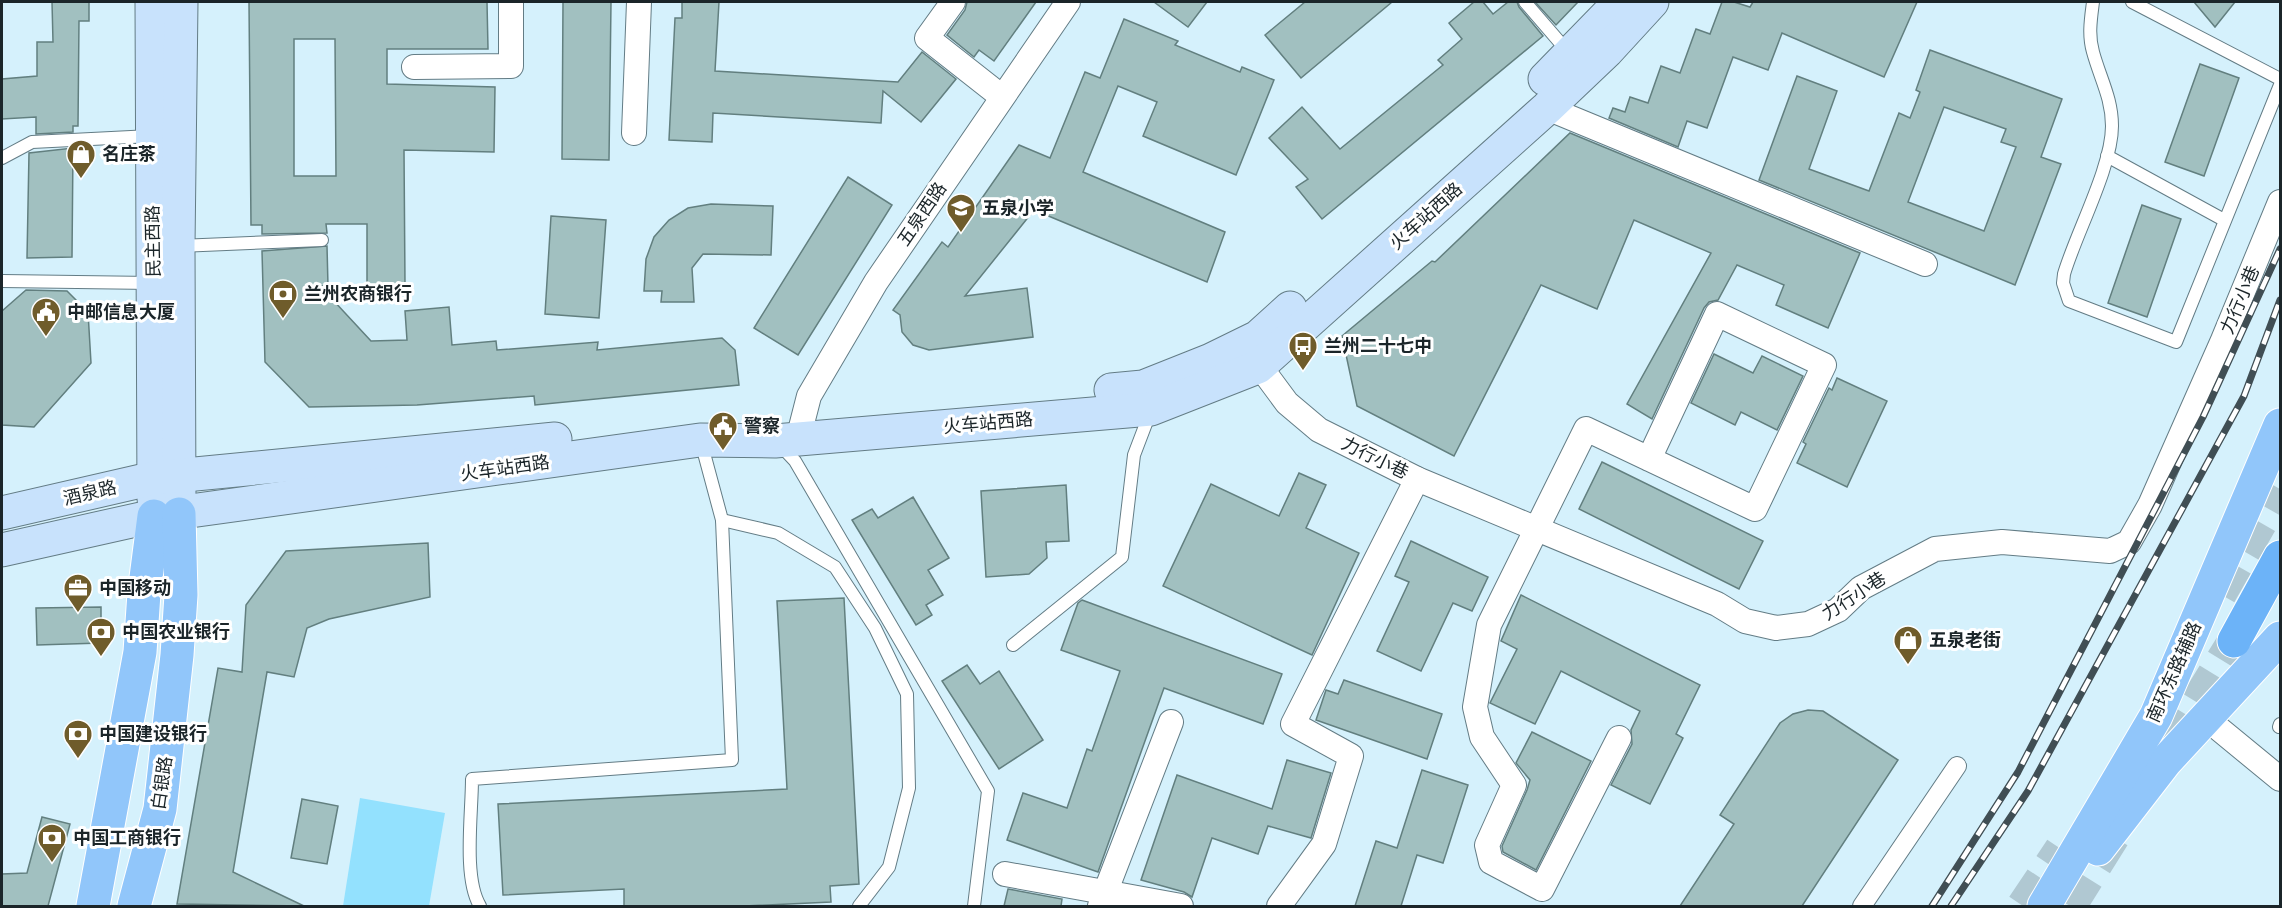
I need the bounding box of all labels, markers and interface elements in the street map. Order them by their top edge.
shop icon: 名庄茶 [65,138,97,180]
place label: 名庄茶 [102,143,156,165]
street label: 五泉西路 [893,178,951,250]
street label: 火车站西路 [1385,178,1467,254]
school or university icon: 五泉小学 [945,192,977,234]
place label: 五泉小学 [982,197,1054,219]
street label: 民主西路 [141,205,165,277]
street label: 力行小巷 [2216,263,2264,337]
bank icon: 兰州农商银行 [267,278,299,320]
place label: 兰州农商银行 [304,283,412,305]
public building icon: 中邮信息大厦 [30,296,62,338]
place label: 中邮信息大厦 [67,301,175,323]
bus stop icon: 兰州二十七中 [1287,330,1319,372]
place label: 兰州二十七中 [1324,335,1432,357]
street label: 火车站西路 [942,408,1034,438]
public building icon: 警察 [707,410,739,452]
place label: 警察 [744,415,780,437]
street label: 力行小巷 [1338,432,1412,484]
street label: 火车站西路 [459,451,551,485]
street label: 酒泉路 [61,476,119,510]
street label: 力行小巷 [1818,567,1890,625]
office icon: 中国移动 [62,572,94,614]
place label: 中国移动 [99,577,171,599]
bank icon: 中国农业银行 [85,616,117,658]
street label: 南环东路辅路 [2142,618,2206,726]
place label: 中国农业银行 [122,621,230,643]
shop icon: 五泉老街 [1892,624,1924,666]
place label: 五泉老街 [1929,629,2001,651]
bank icon: 中国建设银行 [62,718,94,760]
place label: 中国建设银行 [99,723,207,745]
street label: 白银路 [147,755,177,811]
bank icon: 中国工商银行 [36,822,68,864]
place label: 中国工商银行 [73,827,181,849]

